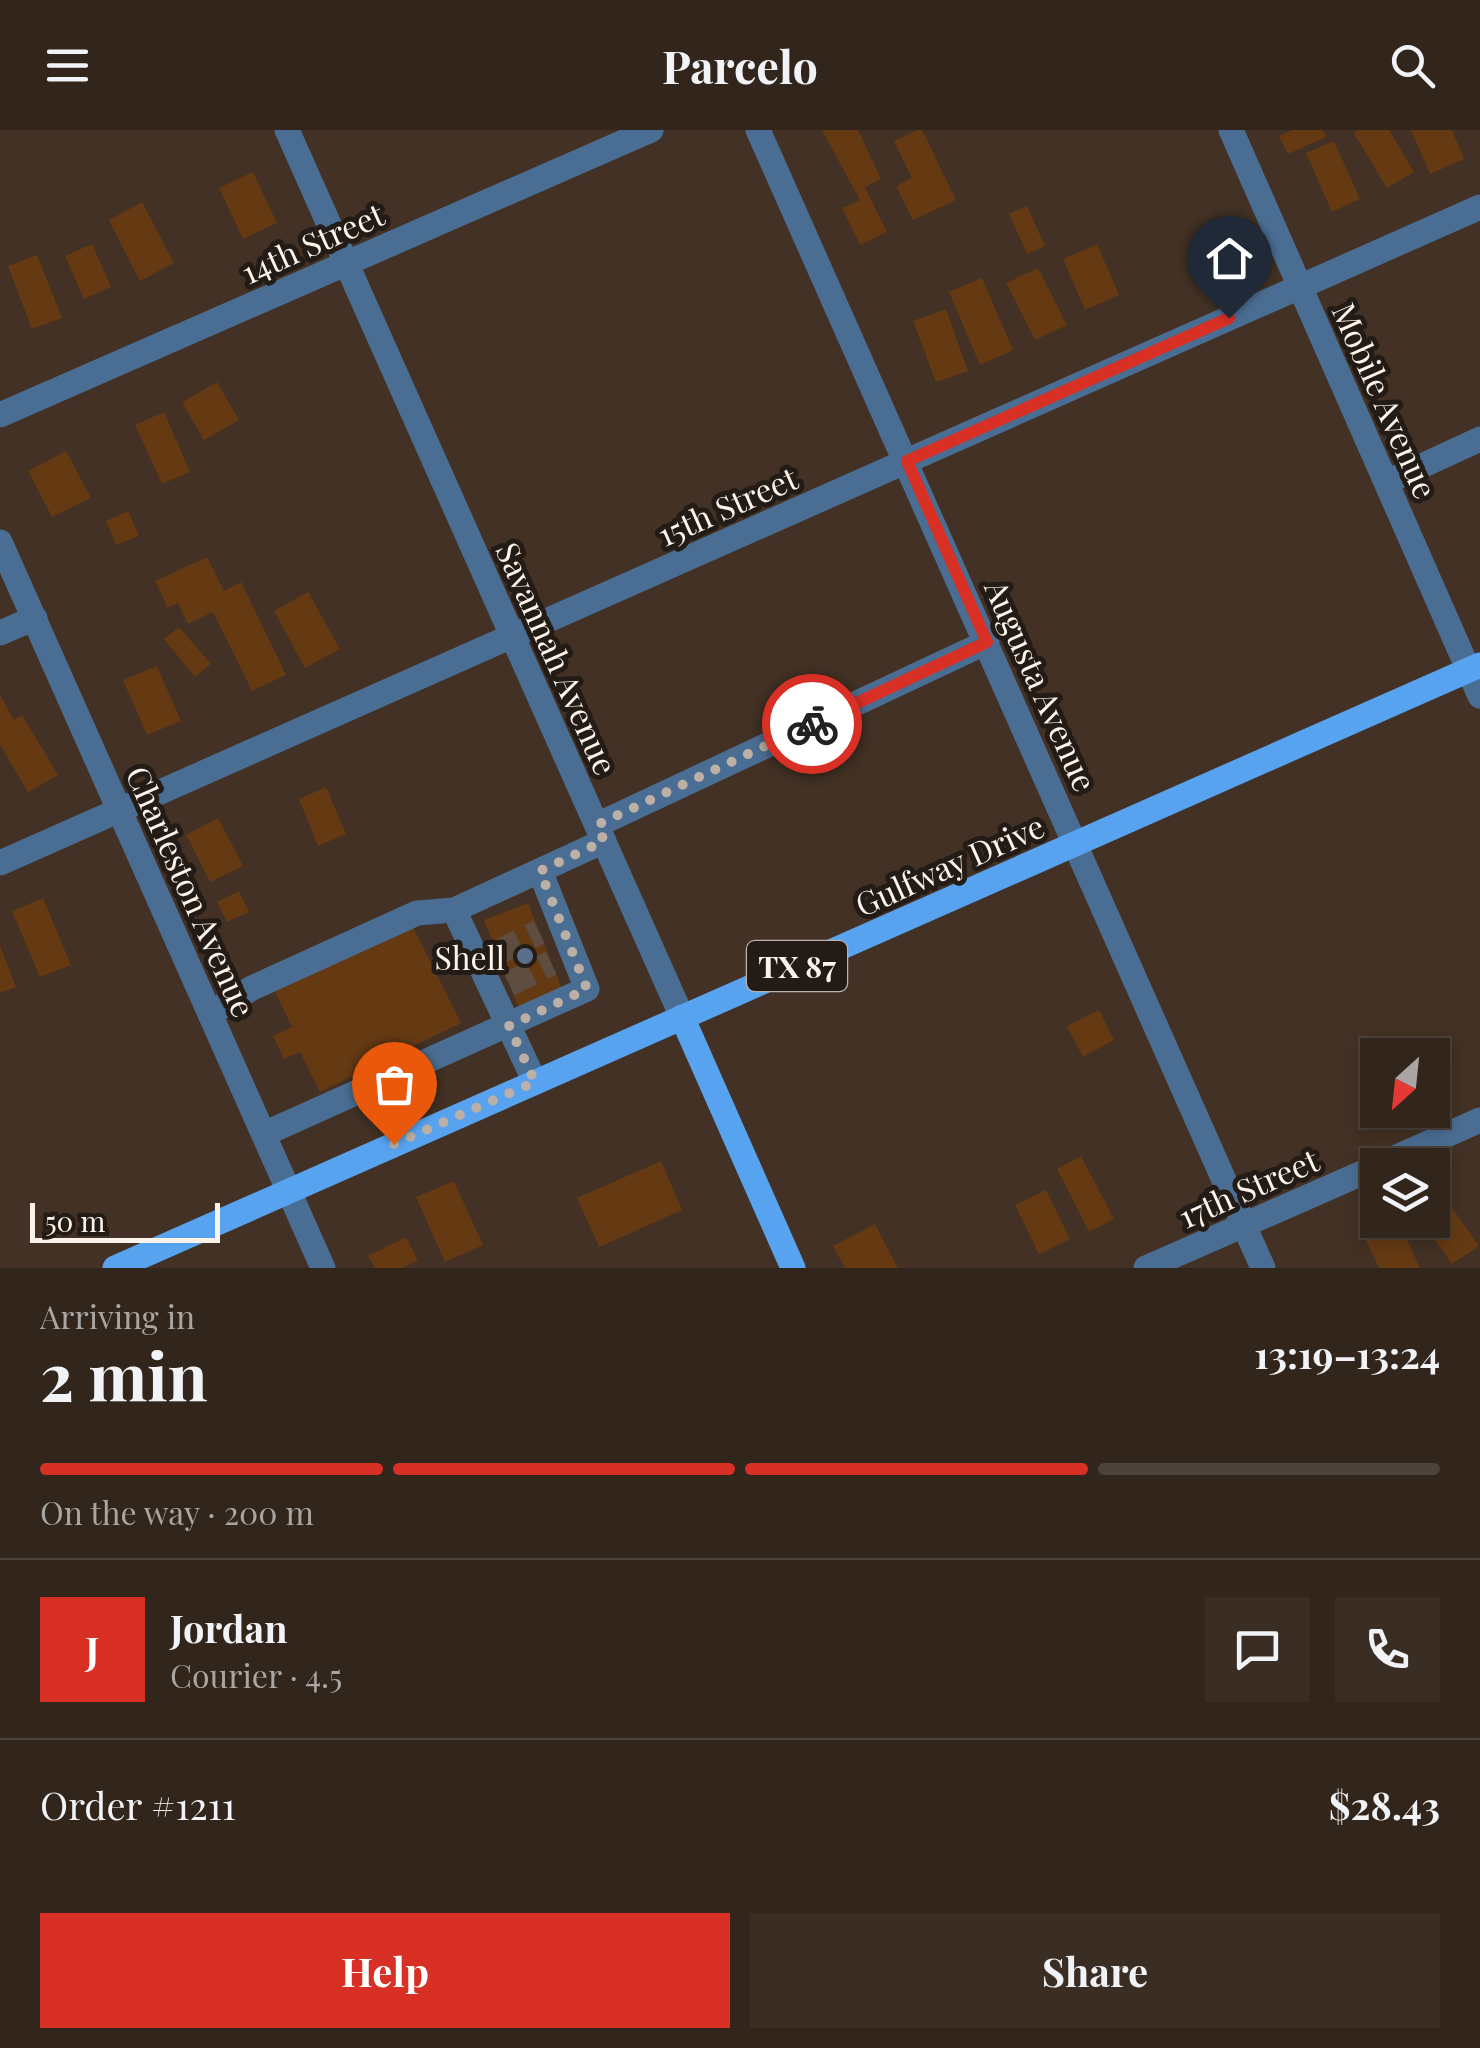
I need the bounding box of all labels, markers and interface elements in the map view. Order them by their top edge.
text: Parcelo [662,35,818,95]
icon: menu [40,38,95,93]
icon: search [1385,38,1440,93]
street label: 14th Street [234,191,391,292]
pin [1187,216,1272,319]
icon: home [1202,231,1257,286]
street label: Mobile Avenue [1324,295,1448,505]
street label: 15th Street [650,455,804,555]
street label: Savannah Avenue [488,535,628,781]
street label: Augusta Avenue [976,572,1108,797]
courier [762,674,862,774]
icon: bike [785,697,840,752]
street label: Charleston Avenue [117,759,267,1023]
street label: Gulfway Drive [848,803,1050,925]
place label: Shell [434,935,505,978]
road number: TX 87 [747,941,847,991]
marker: Shell [514,945,536,967]
north arrow [1360,1038,1450,1128]
map controls [1360,1038,1450,1238]
pin [352,1042,437,1145]
icon: bag [367,1057,422,1112]
street label: 17th Street [1171,1137,1325,1237]
button: layers [1360,1148,1450,1238]
scale bar [30,1198,220,1242]
text: 50 m [45,1202,105,1239]
text: Arriving in [40,1294,195,1337]
text: 13:19–13:24 [1254,1328,1440,1379]
text: 2 min [40,1331,208,1417]
text: On the way · 200 m [40,1490,314,1533]
button: chat [1205,1597,1310,1702]
button: phone [1335,1597,1440,1702]
text: Jordan [170,1602,288,1653]
text: J [86,1624,99,1675]
text: Courier · 4.5 [170,1653,342,1696]
text: Order #1211 [40,1779,236,1830]
text: $28.43 [1329,1779,1440,1830]
button: Help [40,1913,730,2028]
button: Share [750,1913,1440,2028]

